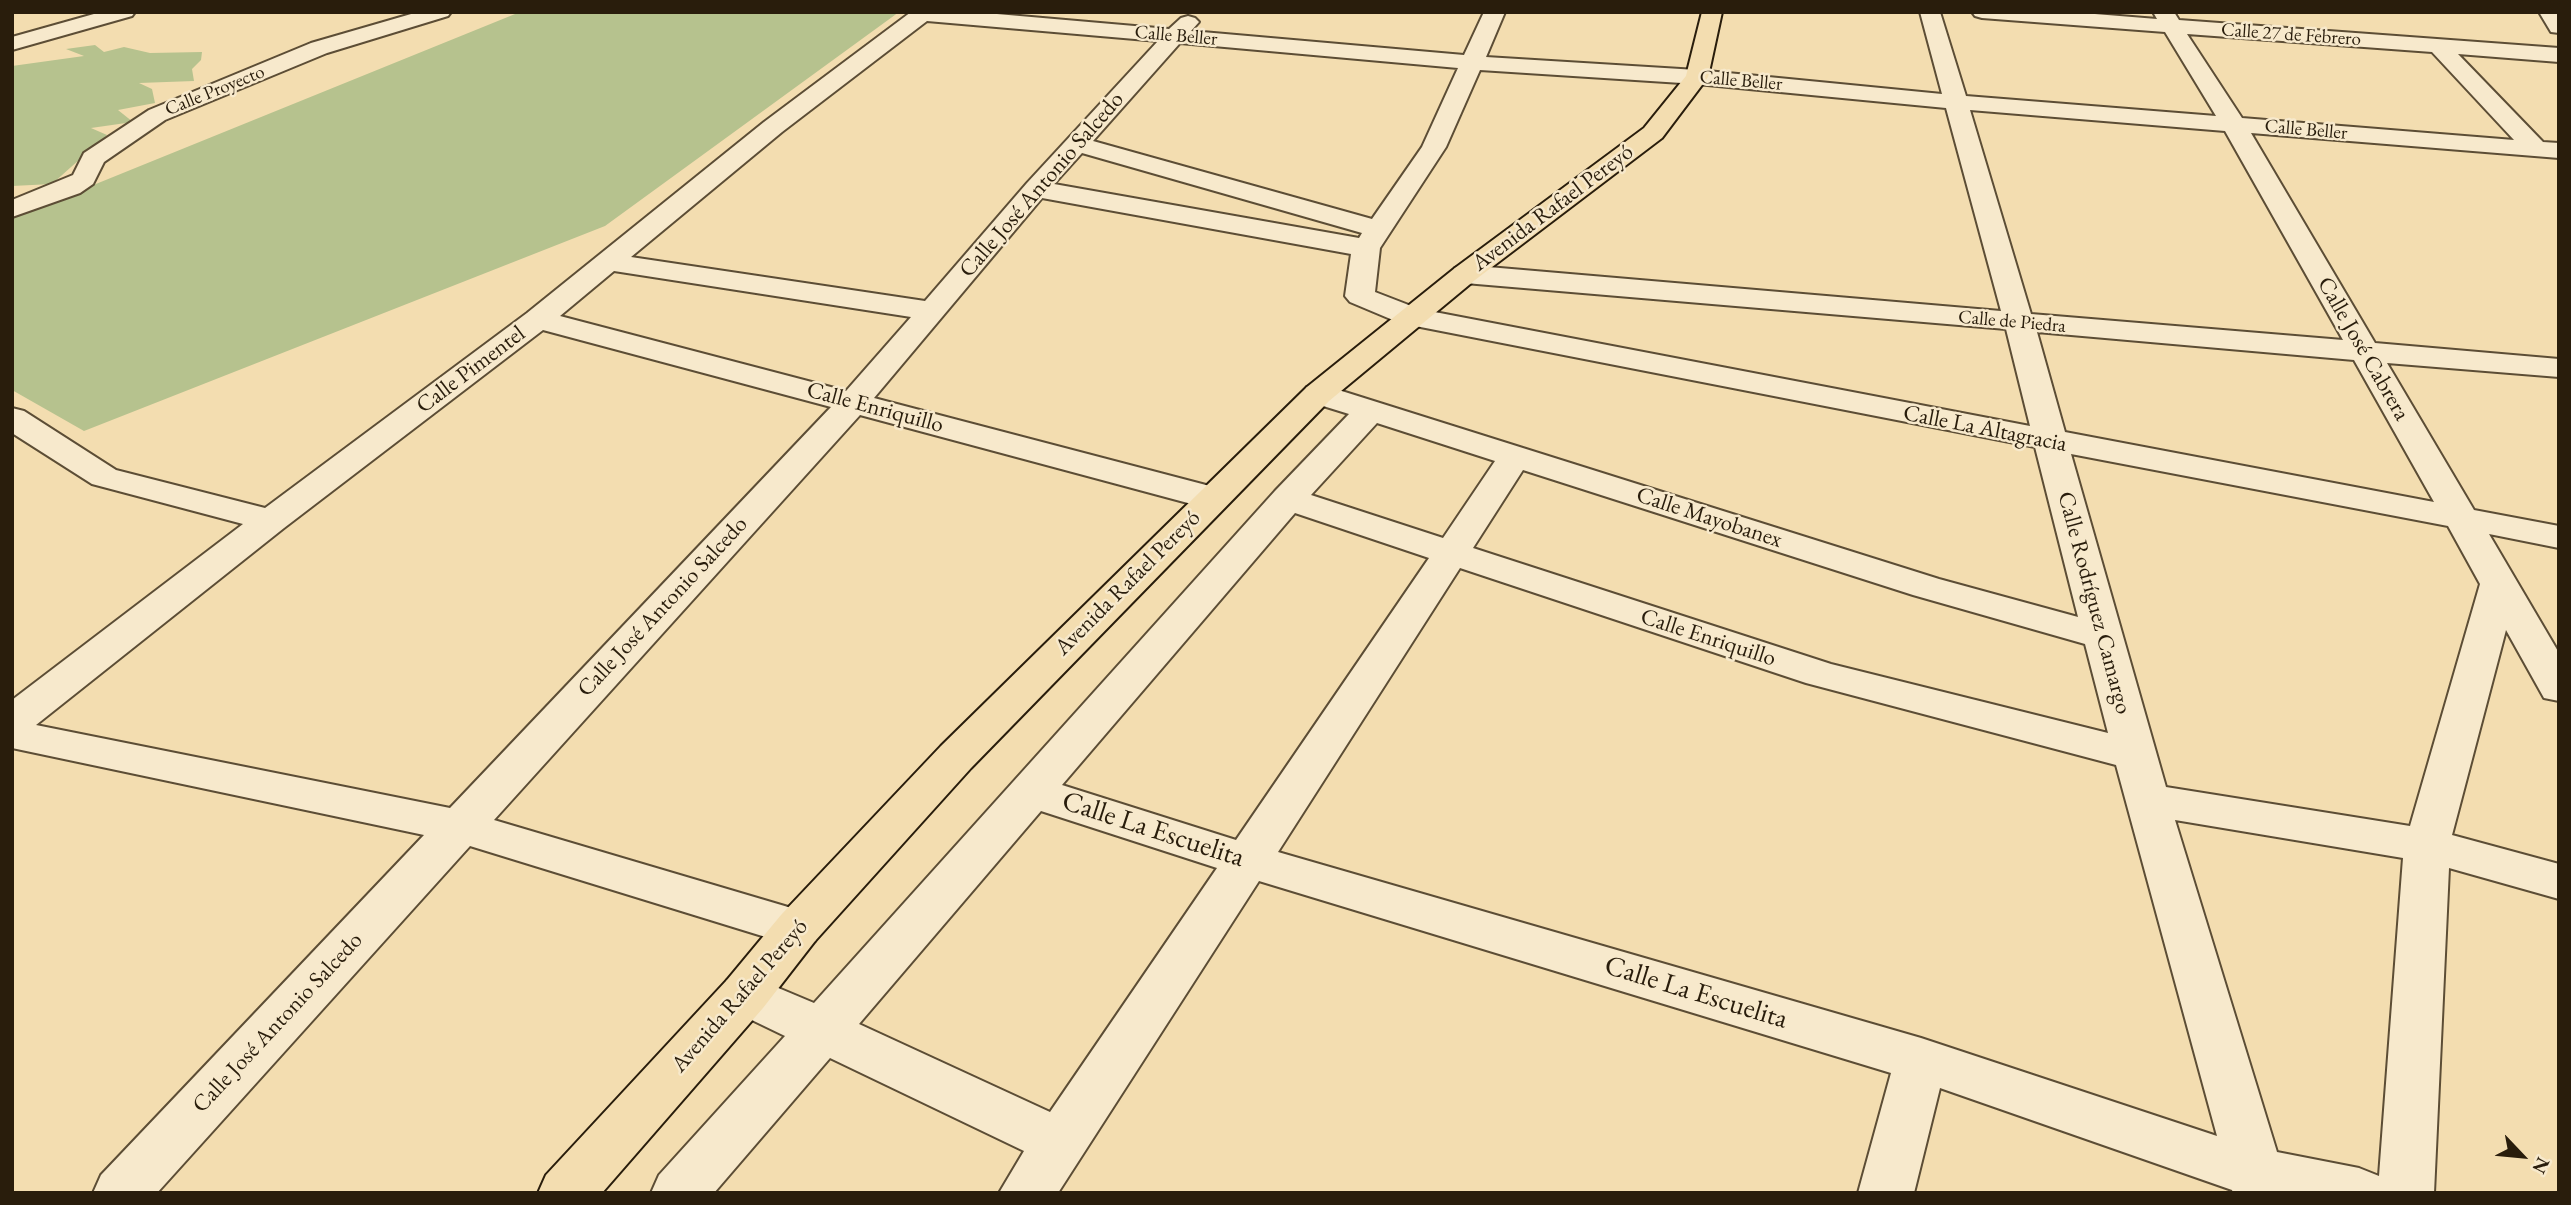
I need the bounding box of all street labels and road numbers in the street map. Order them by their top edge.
street label: Calle 27 de Febrero [2220,19,2362,51]
street label: Calle Beller [1134,21,1218,51]
street label: Calle Proyecto [162,61,268,121]
street label: Calle Beller [1699,66,1783,96]
street label: Calle José Antonio Salcedo [954,87,1130,283]
street label: Calle Beller [2264,115,2348,145]
street label: Avenida Rafael Pereyó [1467,138,1639,278]
street label: Calle José Cabrera [2311,272,2415,426]
street label: Calle de Piedra [1957,306,2067,338]
street label: Calle Pimentel [411,320,531,420]
street label: Calle Enriquillo [803,376,947,440]
street label: Calle La Altagracia [1901,400,2069,458]
street label: Calle Mayobanex [1633,481,1785,555]
street label: Calle Rodríguez Camargo [2051,489,2137,717]
street label: Avenida Rafael Pereyó [1049,504,1207,662]
street label: Calle José Antonio Salcedo [572,511,754,703]
street label: Calle Enriquillo [1637,603,1779,673]
street label: Calle La Escuelita [1058,785,1248,875]
street label: Avenida Rafael Pereyó [666,914,814,1078]
street label: Calle José Antonio Salcedo [187,927,369,1119]
street label: Calle La Escuelita [1600,949,1792,1037]

